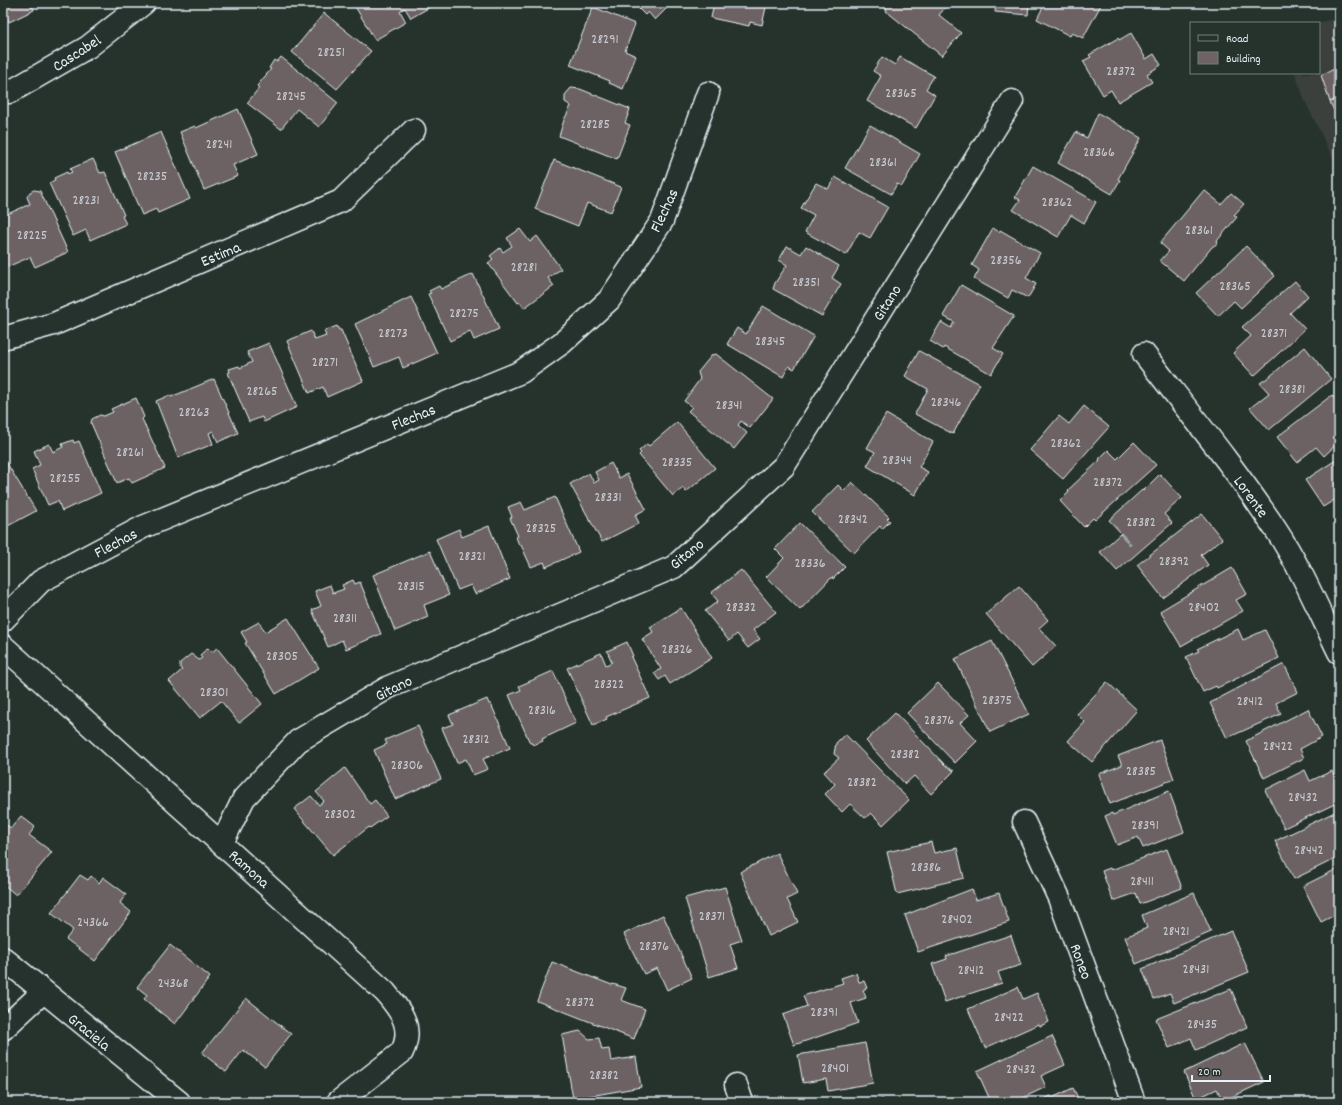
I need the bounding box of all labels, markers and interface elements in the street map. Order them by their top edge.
legend [1190,22,1320,74]
street label: Cascabel [49,30,106,78]
house number: 28291 [591,30,619,50]
text: Road [1226,31,1248,48]
house number: 28251 [317,43,345,63]
text: Building [1226,51,1261,68]
house number: 28372 [1106,62,1136,82]
house number: 28365 [885,84,917,104]
house number: 28245 [276,87,306,107]
house number: 28285 [580,115,610,135]
house number: 28241 [206,135,232,155]
house number: 28366 [1083,143,1115,163]
house number: 28361 [869,153,897,173]
house number: 28235 [137,167,167,187]
street label: Flechas [645,185,686,237]
house number: 28231 [72,191,100,211]
house number: 28362 [1042,193,1072,213]
house number: 28361 [1185,221,1213,241]
house number: 28225 [17,226,47,246]
street label: Estima [197,236,245,274]
house number: 28356 [990,251,1022,271]
house number: 28281 [511,258,537,278]
house number: 28351 [792,273,820,293]
house number: 28365 [1219,277,1251,297]
street label: Gitano [868,281,908,326]
house number: 28275 [449,304,479,324]
house number: 28273 [378,324,408,344]
house number: 28371 [1261,324,1287,344]
house number: 28345 [755,332,785,352]
house number: 28271 [312,353,338,373]
house number: 28381 [1279,380,1305,400]
house number: 28265 [246,382,278,402]
house number: 28346 [931,393,961,413]
house number: 28341 [716,396,742,416]
street label: Flechas [388,399,440,438]
house number: 28263 [179,403,209,423]
house number: 28362 [1051,434,1081,454]
house number: 28261 [116,443,144,463]
house number: 28344 [882,451,912,471]
house number: 28335 [662,453,692,473]
house number: 28255 [50,469,80,489]
street label: Lorente [1227,472,1273,523]
house number: 28372 [1093,473,1123,493]
house number: 28331 [594,488,622,508]
house number: 28342 [838,510,868,530]
house number: 28382 [1126,513,1156,533]
house number: 28325 [526,519,556,539]
street label: Flechas [90,523,142,565]
street label: Gitano [665,534,710,576]
house number: 28321 [458,547,486,567]
house number: 28392 [1159,552,1189,572]
house number: 28336 [794,554,826,574]
house number: 28315 [397,577,425,597]
house number: 28332 [726,598,756,618]
house number: 28402 [1188,598,1220,618]
house number: 28311 [333,609,357,629]
house number: 28326 [662,640,693,660]
house number: 28305 [266,647,298,667]
street label: Gitano [372,670,417,708]
house number: 28322 [594,675,624,695]
house number: 28301 [200,683,228,703]
house number: 28375 [982,691,1012,711]
house number: 28412 [1237,692,1263,712]
house number: 28316 [528,701,556,721]
house number: 28376 [924,711,954,731]
house number: 28312 [462,730,490,750]
house number: 28422 [1263,737,1293,757]
house number: 28382 [890,745,920,765]
house number: 28306 [391,756,423,776]
house number: 28385 [1126,762,1156,782]
house number: 28382 [847,773,877,793]
house number: 28432 [1288,788,1318,808]
house number: 28302 [324,805,356,825]
house number: 28391 [1131,816,1159,836]
house number: 28442 [1294,841,1324,861]
street label: Ramona [223,845,274,895]
house number: 28386 [911,858,941,878]
house number: 28411 [1130,872,1154,892]
house number: 28371 [699,907,725,927]
house number: 28402 [941,910,973,930]
house number: 24366 [77,913,109,933]
house number: 28421 [1163,922,1189,942]
house number: 28376 [639,937,669,957]
street label: Roneo [1063,941,1097,983]
house number: 28431 [1183,960,1209,980]
house number: 28412 [958,961,984,981]
house number: 24368 [158,974,189,994]
house number: 28372 [565,993,595,1013]
house number: 28391 [810,1003,838,1023]
house number: 28422 [994,1008,1024,1028]
street label: Graciela [62,1009,115,1058]
house number: 28435 [1187,1015,1217,1035]
scale bar [1192,1057,1270,1083]
house number: 28401 [821,1059,849,1079]
house number: 28432 [1006,1060,1036,1080]
text: 20 m [1198,1064,1221,1081]
house number: 28382 [589,1066,619,1086]

